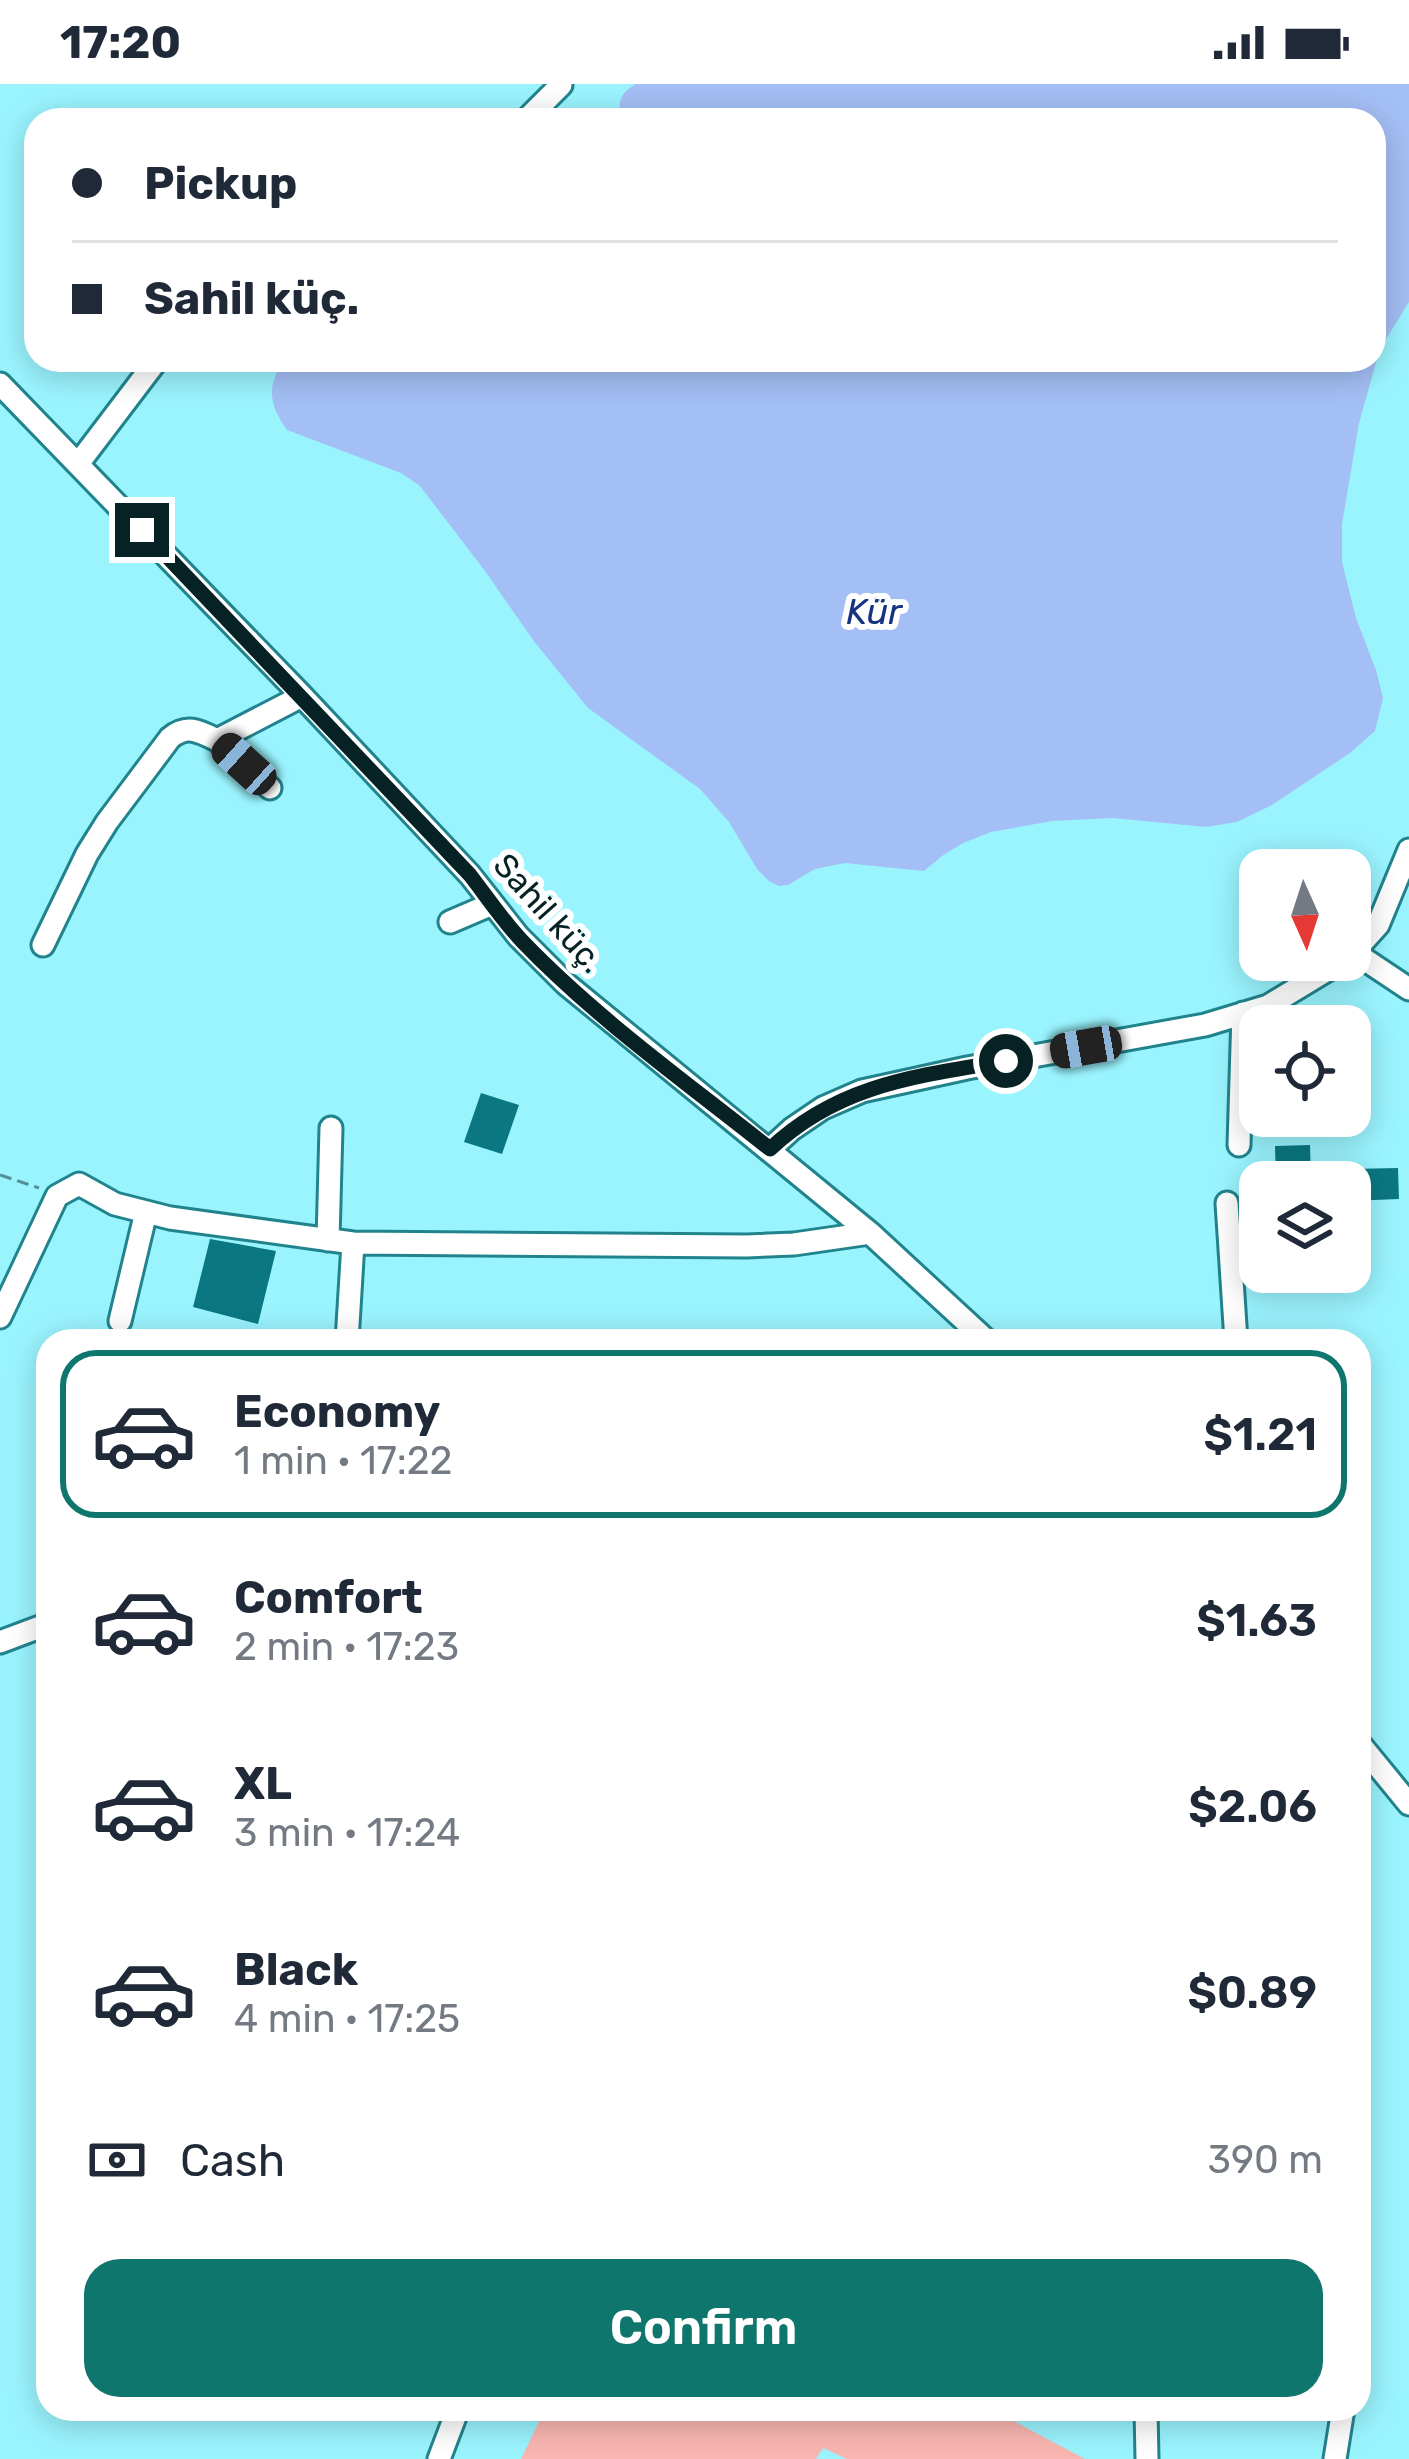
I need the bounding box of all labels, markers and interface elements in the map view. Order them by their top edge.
text: 17:20 [60,16,181,69]
text: Pickup [144,157,297,210]
text: Sahil küç. [144,272,359,325]
route end [115,503,169,557]
water label: Kür [846,590,903,633]
car [205,727,283,801]
street label: Sahil küç. [486,846,612,980]
north arrow [1239,849,1371,981]
map controls [1239,849,1371,1293]
button: locate [1239,1005,1371,1137]
car [1047,1023,1125,1071]
route start [979,1034,1033,1088]
button: layers [1239,1161,1371,1293]
icon: car [90,1380,198,1488]
text: Economy [234,1385,440,1438]
text: $1.21 [1203,1408,1317,1461]
text: 1 min · 17:22 [234,1438,452,1484]
icon: car [90,1566,198,1674]
text: Comfort [234,1571,423,1624]
text: $1.63 [1196,1594,1317,1647]
text: 2 min · 17:23 [234,1624,459,1670]
icon: car [90,1752,198,1860]
text: XL [234,1757,292,1810]
text: $2.06 [1188,1780,1317,1833]
text: 3 min · 17:24 [234,1810,460,1856]
icon: car [90,1938,198,2046]
text: Black [234,1943,358,1996]
text: $0.89 [1187,1966,1317,2019]
text: 4 min · 17:25 [234,1996,460,2042]
icon: cash [84,2127,150,2193]
text: Cash [180,2134,285,2187]
text: 390 m [1207,2137,1323,2183]
button: Confirm [84,2259,1323,2397]

